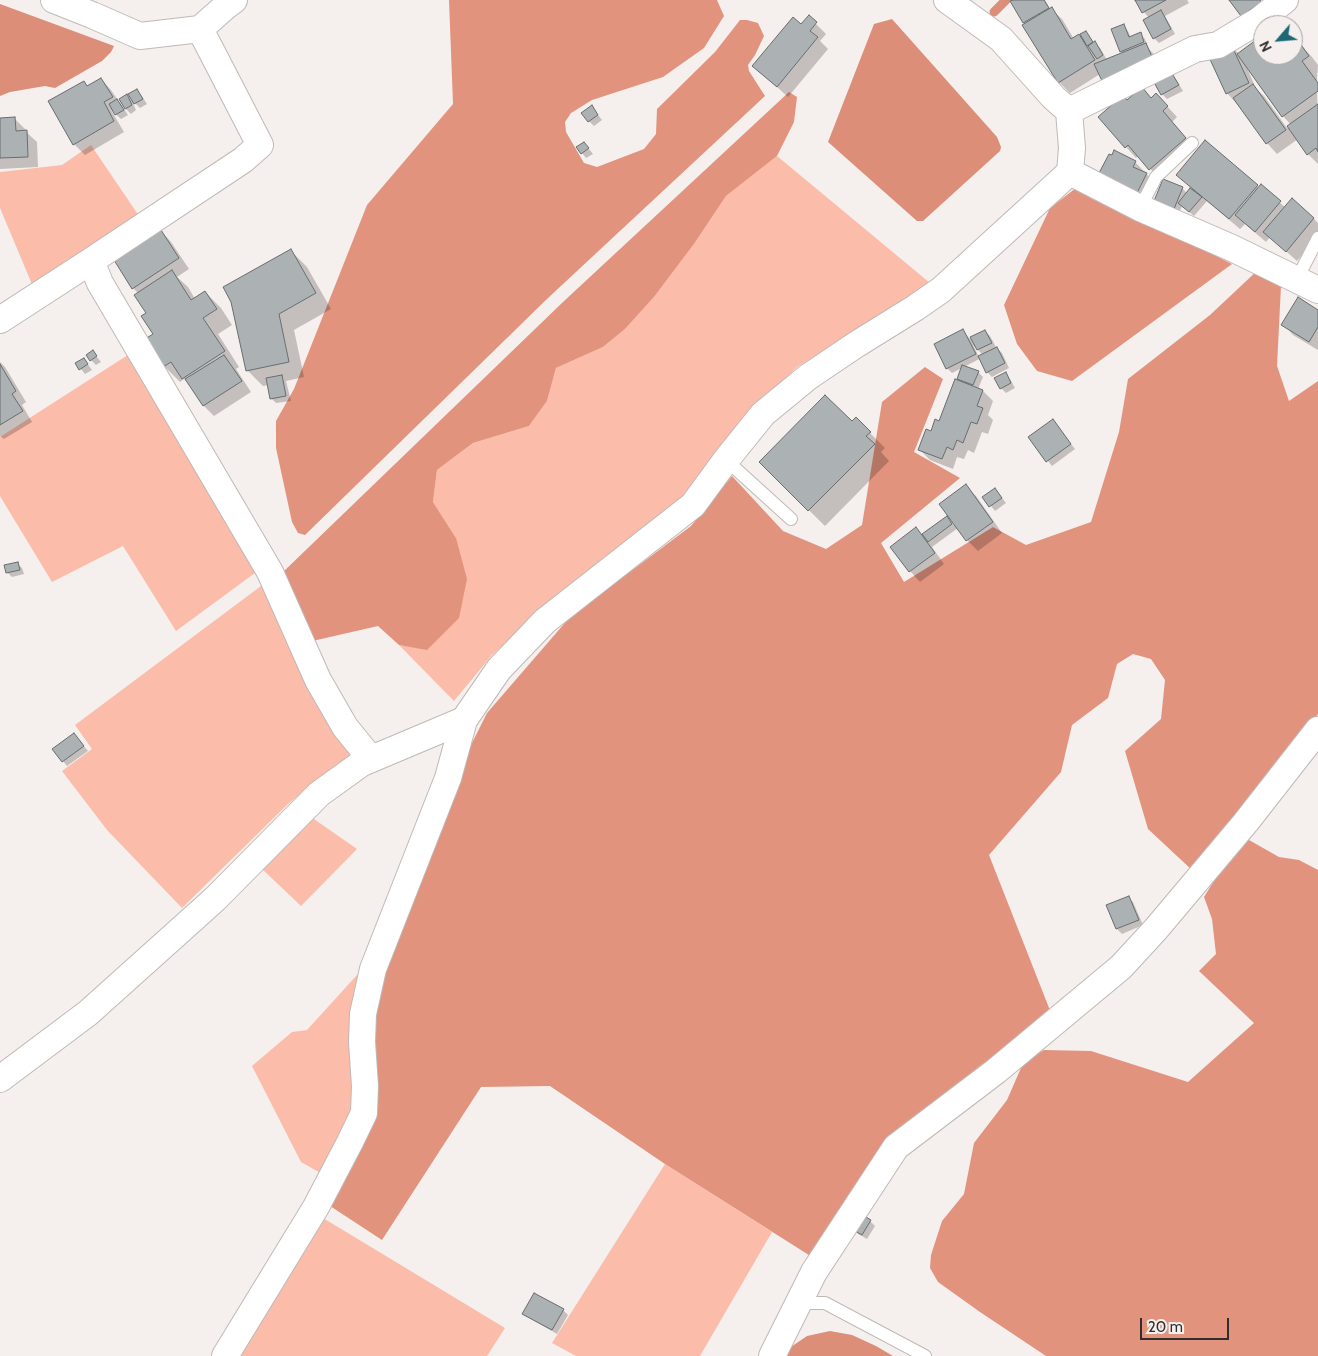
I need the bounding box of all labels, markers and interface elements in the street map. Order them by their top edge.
north arrow [1253,15,1303,65]
text: N [1255,38,1276,55]
scale bar [1143,1308,1232,1340]
text: 20 m [1148,1318,1183,1336]

